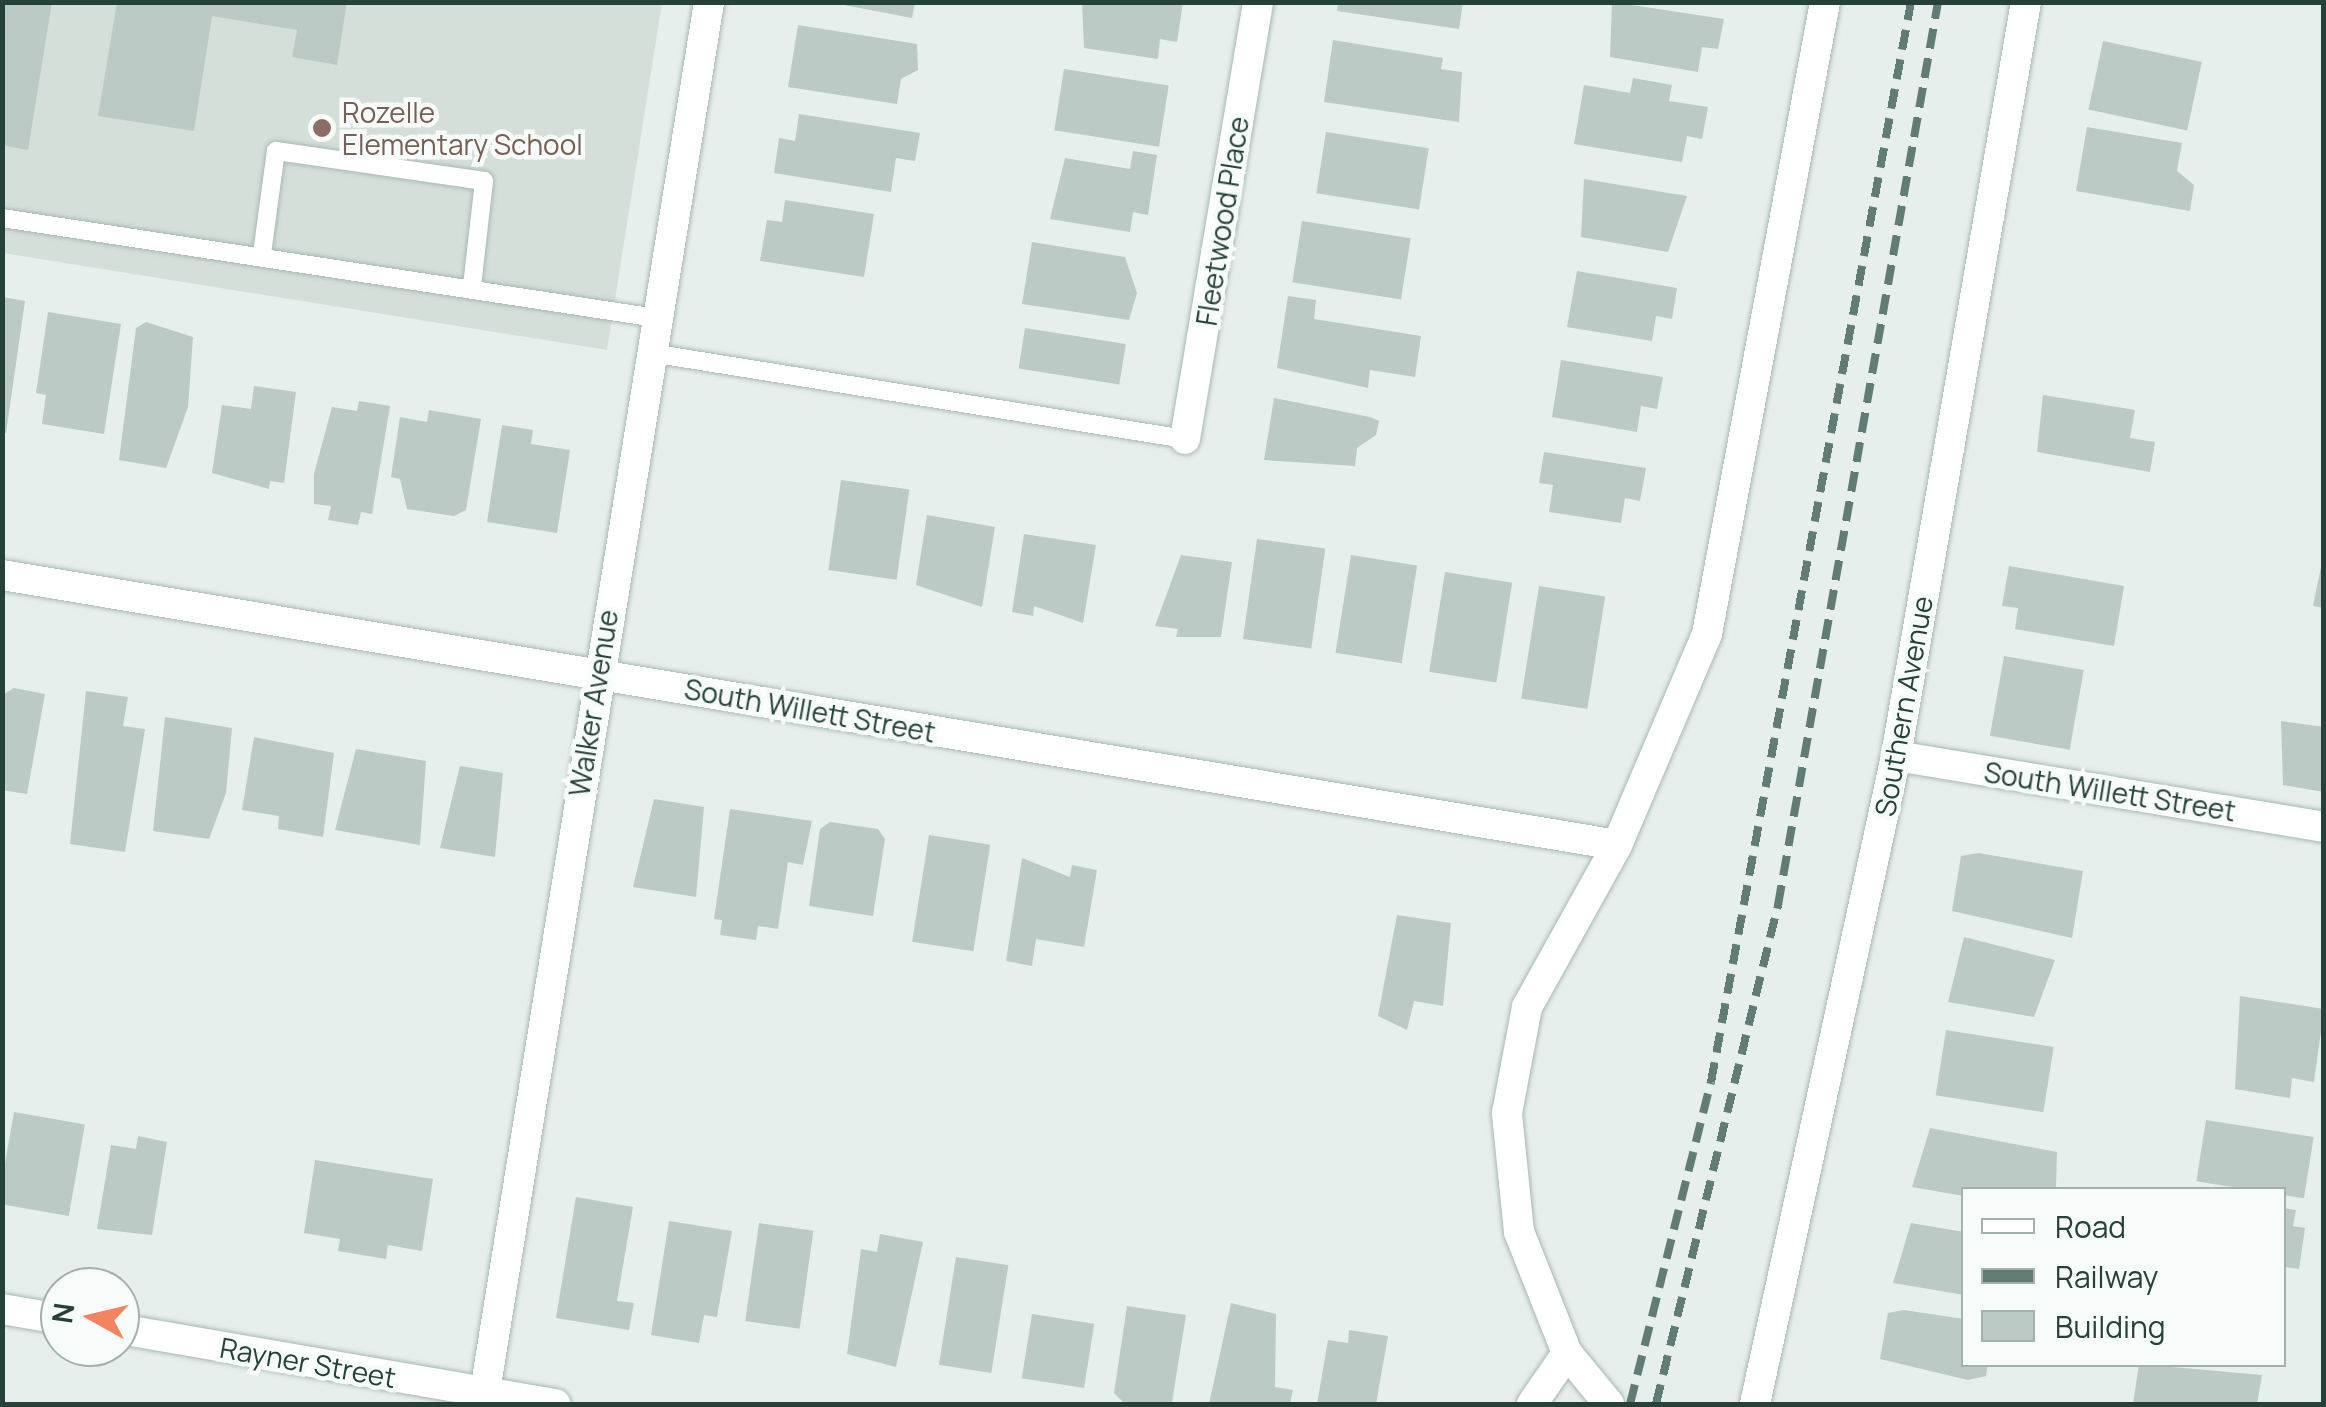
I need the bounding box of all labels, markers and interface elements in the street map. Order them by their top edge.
place label: Rozelle Elementary School [342,95,583,161]
street label: Fleetwood Place [1189,114,1255,328]
marker: Rozelle Elementary School [311,117,333,139]
street label: Southern Avenue [1867,593,1939,819]
street label: Walker Avenue [562,607,624,799]
street label: South Willett Street [682,671,938,749]
street label: South Willett Street [1982,755,2238,827]
legend [1961,1187,2286,1367]
text: Road [2055,1206,2126,1247]
text: Railway [2055,1256,2158,1297]
north arrow [40,1267,140,1367]
text: N [42,1301,82,1326]
text: Building [2055,1306,2166,1347]
street label: Rayner Street [217,1330,399,1394]

